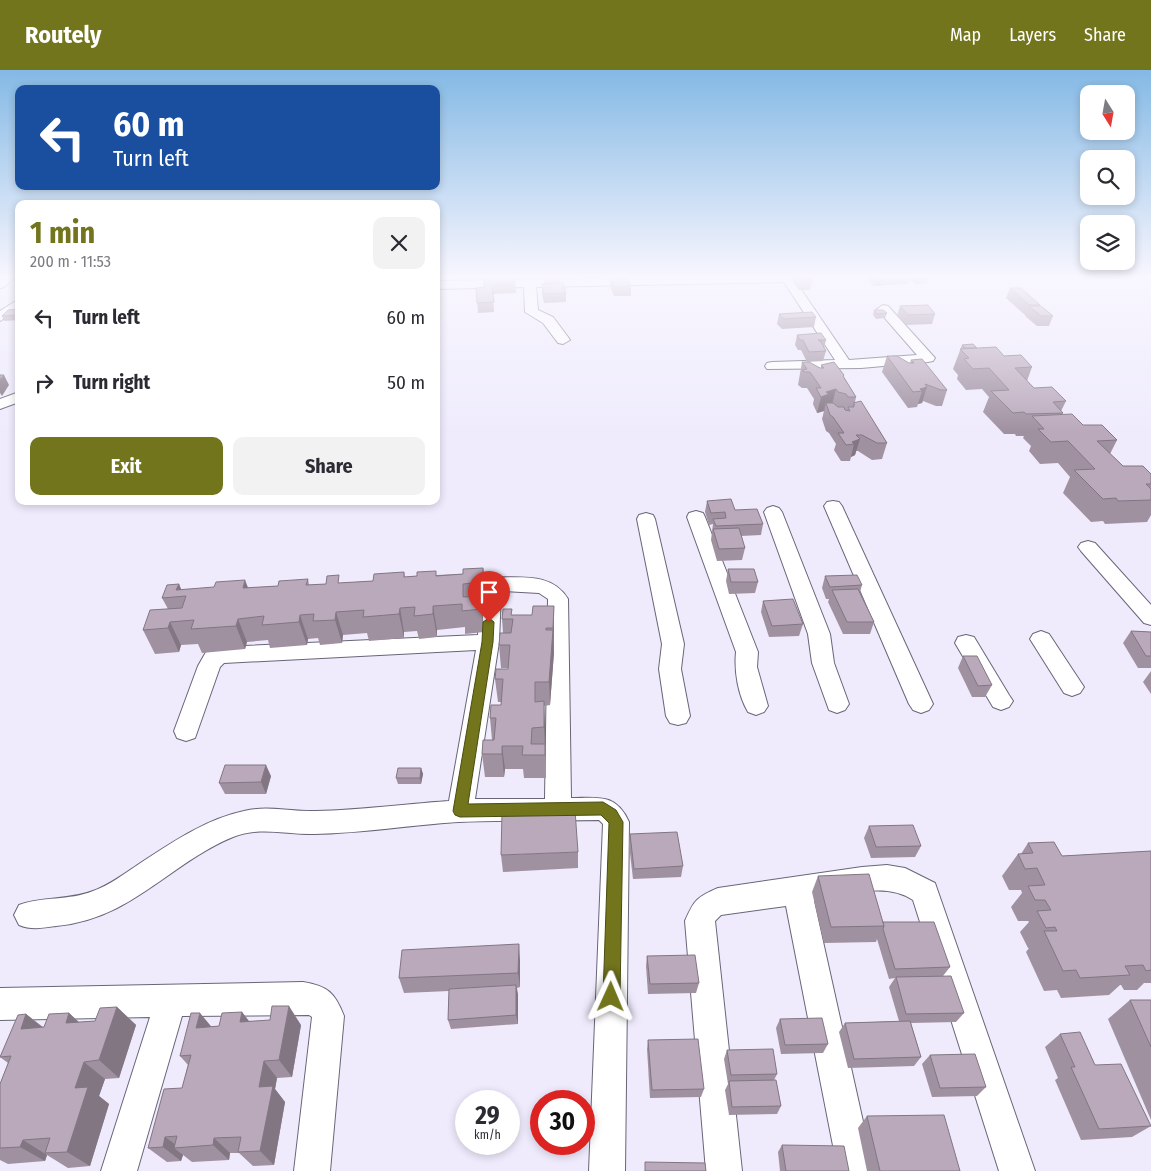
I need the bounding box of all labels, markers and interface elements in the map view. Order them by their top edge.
text: Routely [25,21,101,49]
text: Map [950,24,981,46]
text: Layers [1009,24,1056,46]
text: Share [1084,24,1126,46]
north arrow [1080,85,1135,140]
map controls [1080,85,1135,270]
text: 60 m [113,103,184,145]
icon: left [30,105,95,170]
text: Turn left [113,145,189,172]
button: search [1080,150,1135,205]
text: 1 min [30,215,95,251]
button: layers [1080,215,1135,270]
button: close [373,217,425,269]
text: 200 m · 11:53 [30,252,111,271]
icon: left [30,304,58,332]
text: Turn left [73,306,140,329]
text: 60 m [387,306,425,329]
icon: right [30,369,58,397]
text: Turn right [73,371,150,394]
text: 50 m [387,371,425,394]
button: Exit [30,437,223,495]
button: Share [233,437,425,495]
pin [468,571,510,622]
icon: arrive [475,578,503,606]
position arrow [584,970,636,1022]
speed limit sign: 30 [530,1090,595,1155]
text: 29 [475,1101,500,1131]
text: km/h [474,1128,501,1142]

